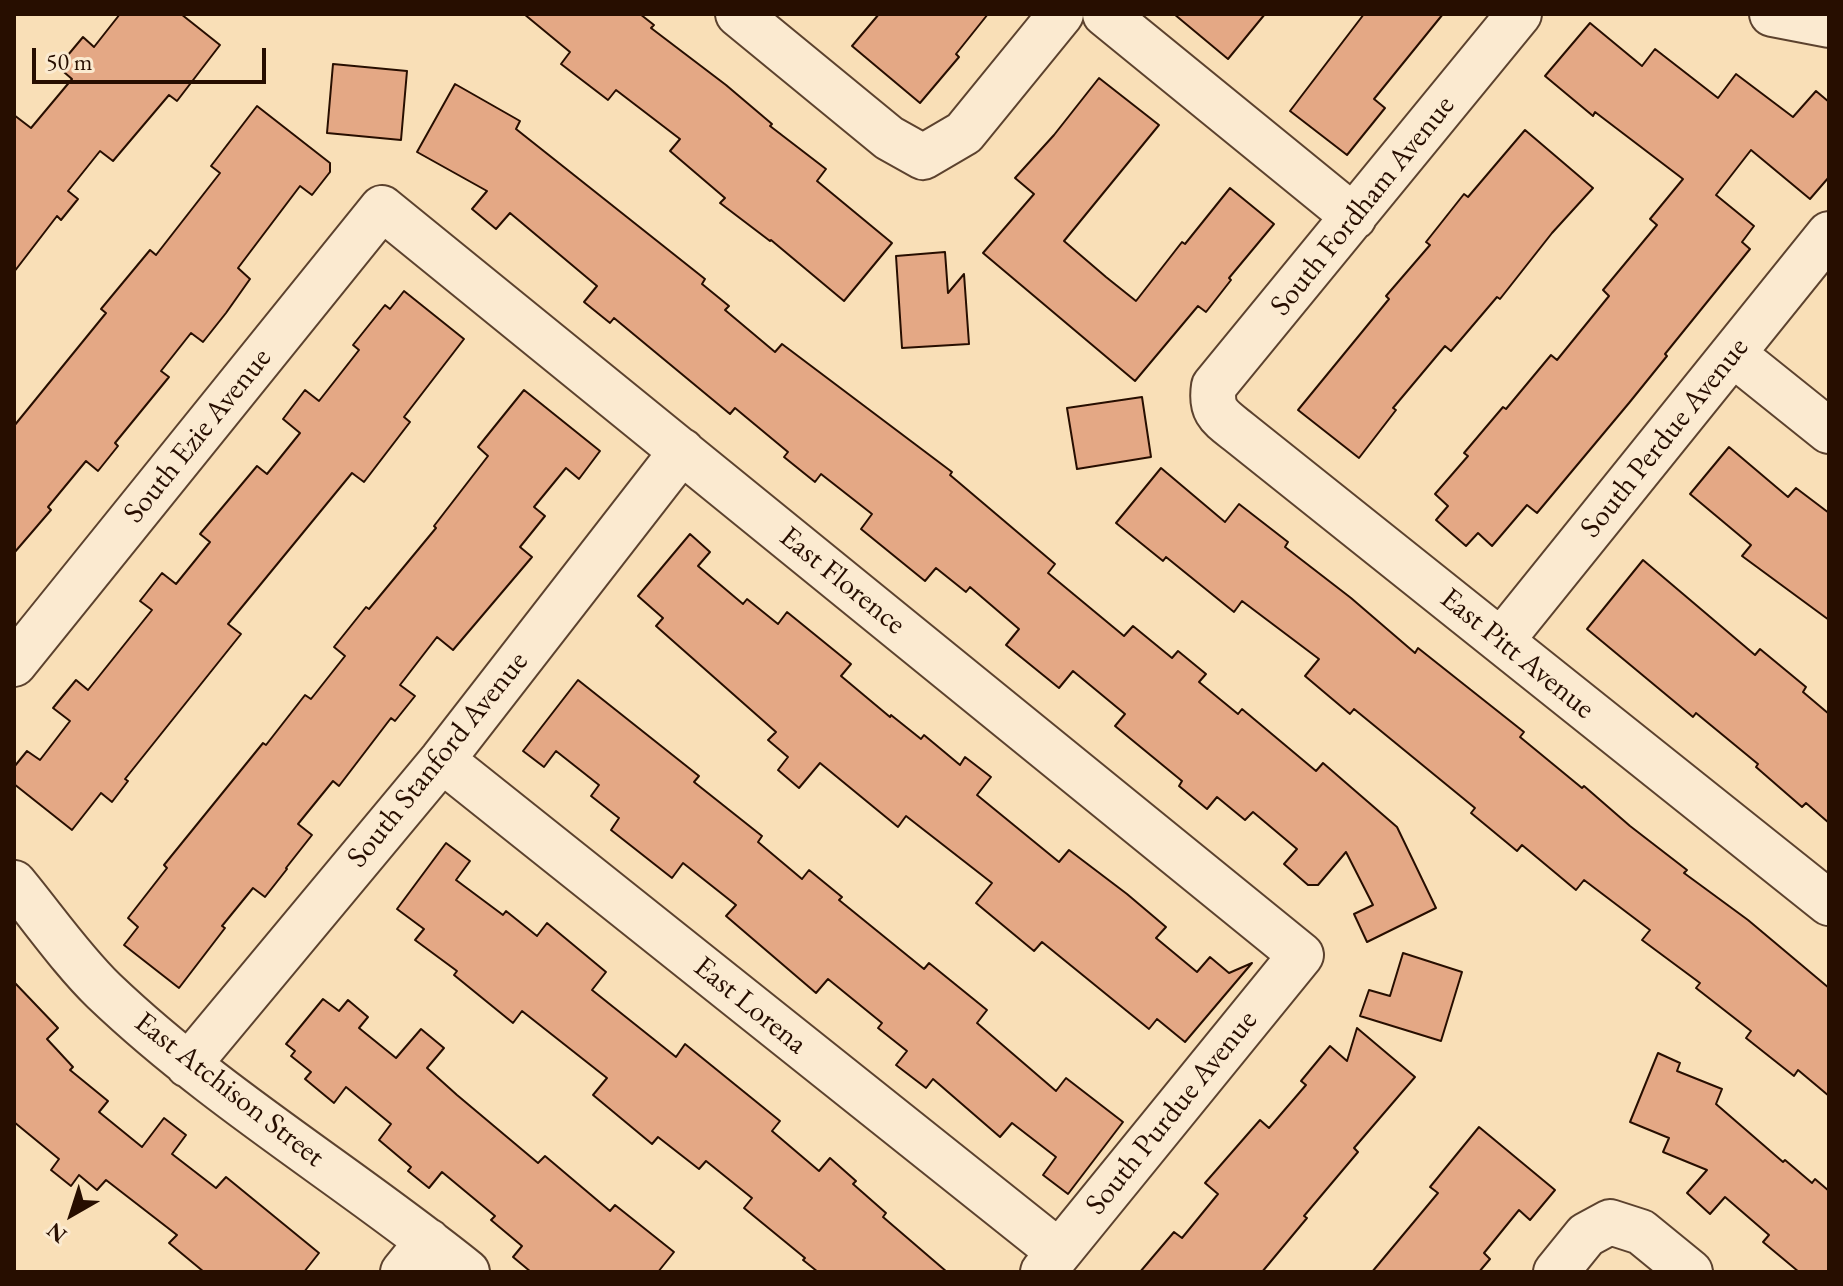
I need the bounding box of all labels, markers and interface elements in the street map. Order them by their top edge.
scale bar [36,32,270,82]
text: 50 m [46,46,93,77]
street label: South Fordham Avenue [1263,89,1463,323]
street label: South Perdue Avenue [1573,331,1757,545]
street label: South Ezie Avenue [116,341,280,531]
street label: East Florence [772,519,912,643]
street label: East Pitt Avenue [1433,581,1601,727]
street label: South Stanford Avenue [340,645,536,875]
street label: East Lorena [686,949,814,1063]
street label: South Purdue Avenue [1079,1003,1265,1223]
street label: East Atchison Street [127,1005,331,1175]
north arrow [32,1174,112,1254]
text: N [41,1216,73,1250]

